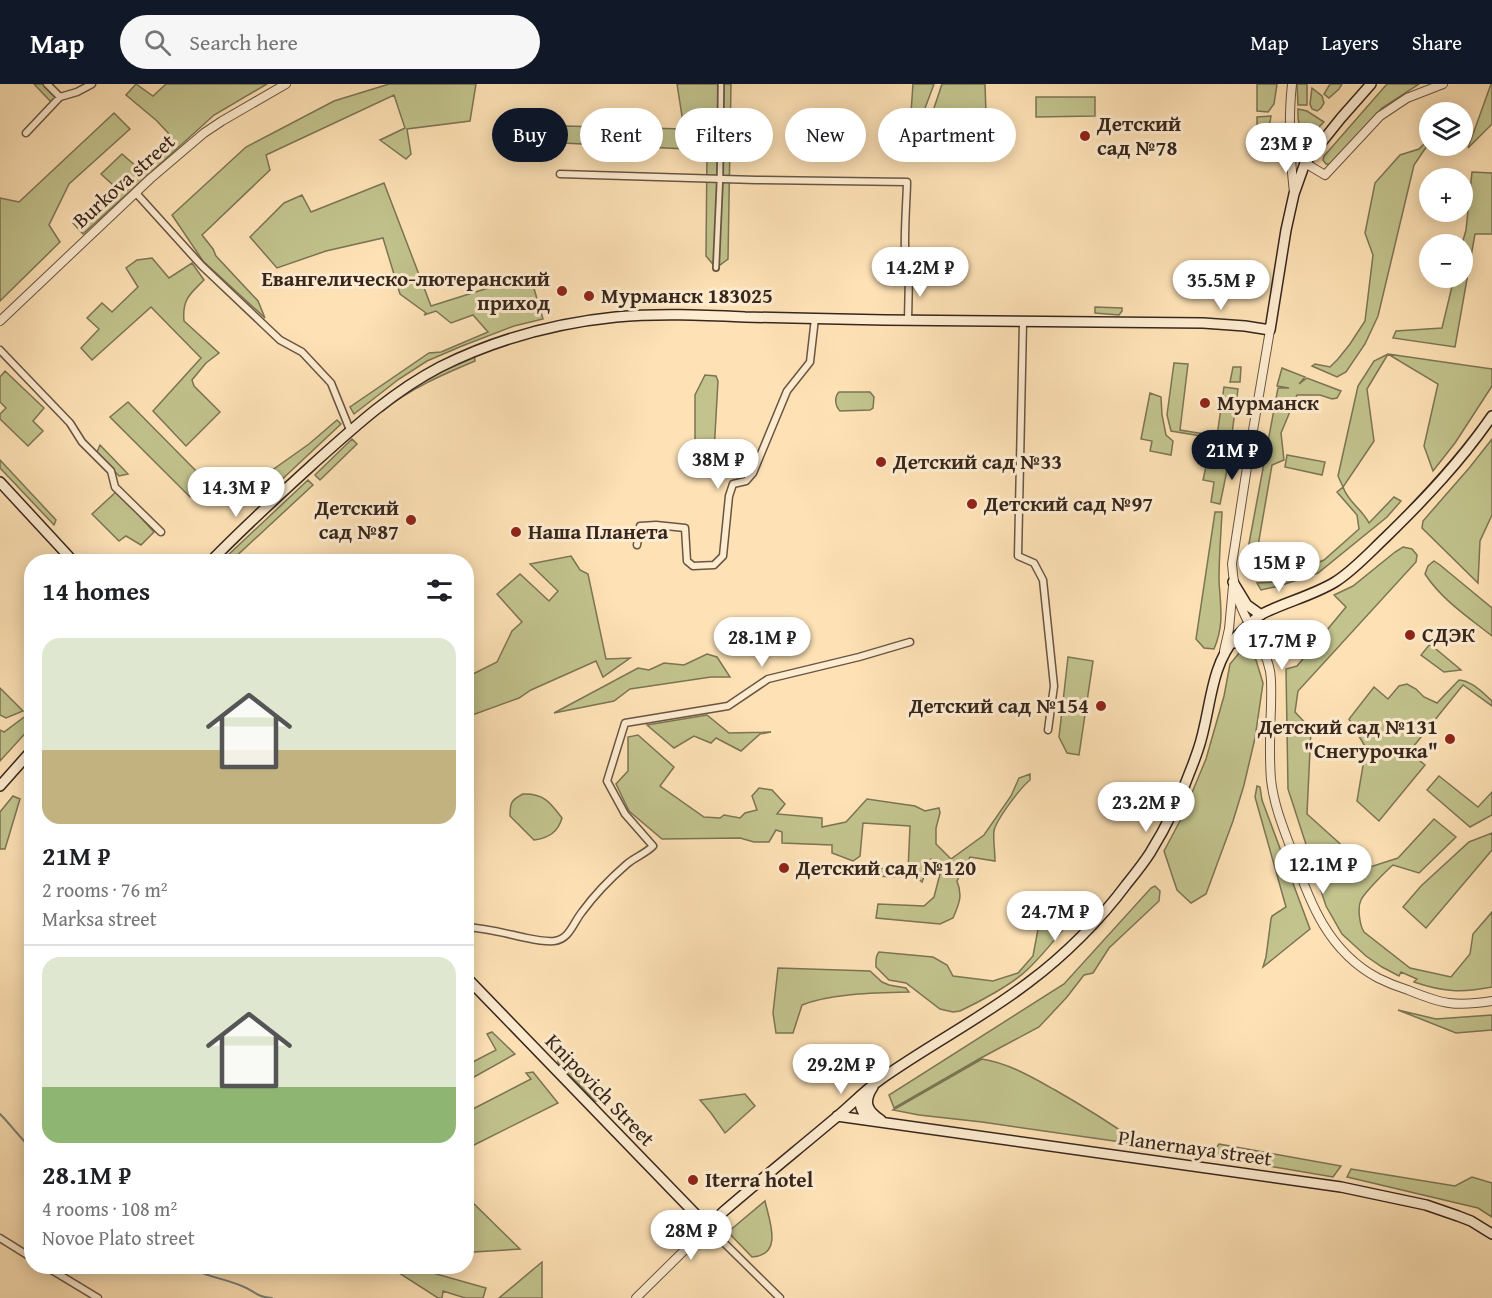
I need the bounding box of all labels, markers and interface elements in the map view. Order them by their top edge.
search box [120,15,540,69]
text: Map [30,22,84,63]
icon: search [141,26,174,59]
text: Search here [189,26,298,58]
text: Map [1250,27,1289,58]
text: Layers [1322,27,1379,58]
text: Share [1412,27,1462,58]
map controls [1419,102,1473,288]
button: layers [1419,102,1473,156]
chip: Buy [492,108,568,162]
chip: Rent [580,108,663,162]
chip: Filters [675,108,773,162]
chip: New [785,108,866,162]
chip: Apartment [878,108,1016,162]
place label: Детский сад №78 [1096,108,1181,163]
pin: 23M ₽ [1244,123,1328,174]
street label: Burkova street [66,126,182,235]
text: 23M ₽ [1260,128,1312,157]
marker: Детский сад №78 [1078,129,1092,143]
button: + [1419,168,1473,222]
button: − [1419,234,1473,288]
pin: 14.2M ₽ [865,247,975,298]
text: 14.2M ₽ [886,252,954,281]
pin: 35.5M ₽ [1166,260,1276,311]
place label: Евангелическо-лютеранский приход [261,263,550,318]
text: 35.5M ₽ [1187,265,1255,294]
place label: Мурманск 183025 [601,280,773,311]
marker: Евангелическо-лютеранский приход [555,284,569,298]
marker: Мурманск 183025 [582,289,596,303]
place label: Мурманск [1217,387,1320,418]
marker: Мурманск [1198,396,1212,410]
pin: 21M ₽ [1190,430,1274,481]
text: 21M ₽ [1206,435,1258,464]
pin: 38M ₽ [676,439,760,490]
text: 38M ₽ [692,444,744,473]
place label: Детский сад №33 [892,446,1062,477]
marker: Детский сад №33 [874,455,888,469]
pin: 14.3M ₽ [181,467,291,518]
text: 14.3M ₽ [202,472,270,501]
place label: Детский сад №97 [983,488,1153,519]
place label: Детский сад №87 [314,492,399,547]
marker: Детский сад №97 [965,497,979,511]
marker: Детский сад №87 [404,513,418,527]
place label: Наша Планета [528,516,668,547]
marker: Наша Планета [509,525,523,539]
pin: 15M ₽ [1237,542,1321,593]
text: 15M ₽ [1253,547,1305,576]
text: 14 homes [42,571,150,610]
icon: filters [423,574,456,607]
pin: 28.1M ₽ [707,617,817,668]
place label: СДЭК [1422,619,1475,650]
pin: 17.7M ₽ [1227,620,1337,671]
text: 28.1M ₽ [728,622,796,651]
text: 17.7M ₽ [1248,625,1316,654]
marker: СДЭК [1403,628,1417,642]
icon: home [195,677,303,785]
place label: Детский сад №154 [908,690,1089,721]
marker: Детский сад №154 [1094,699,1108,713]
place label: Детский сад №131 "Снегурочка" [1257,711,1438,766]
marker: Детский сад №131 "Снегурочка" [1443,732,1457,746]
pin: 23.2M ₽ [1091,782,1201,833]
text: 23.2M ₽ [1112,787,1180,816]
text: 21M ₽ [42,836,111,875]
pin: 12.1M ₽ [1268,844,1378,895]
text: 12.1M ₽ [1289,849,1357,878]
place label: Детский сад №120 [795,852,976,883]
marker: Детский сад №120 [777,861,791,875]
text: 2 rooms · 76 m² [42,875,168,904]
pin: 24.7M ₽ [1000,891,1110,942]
text: 24.7M ₽ [1021,896,1089,925]
text: Marksa street [42,904,157,933]
icon: home [195,996,303,1104]
street label: Knipovich Street [538,1026,663,1154]
pin: 29.2M ₽ [786,1044,896,1095]
text: 29.2M ₽ [807,1049,875,1078]
street label: Planernaya street [1116,1121,1275,1174]
text: 28.1M ₽ [42,1155,131,1194]
place label: Iterra hotel [705,1164,814,1195]
marker: Iterra hotel [686,1173,700,1187]
text: 4 rooms · 108 m² [42,1194,177,1223]
pin: 28M ₽ [649,1210,733,1261]
text: 28M ₽ [665,1215,717,1244]
text: Novoe Plato street [42,1223,195,1252]

